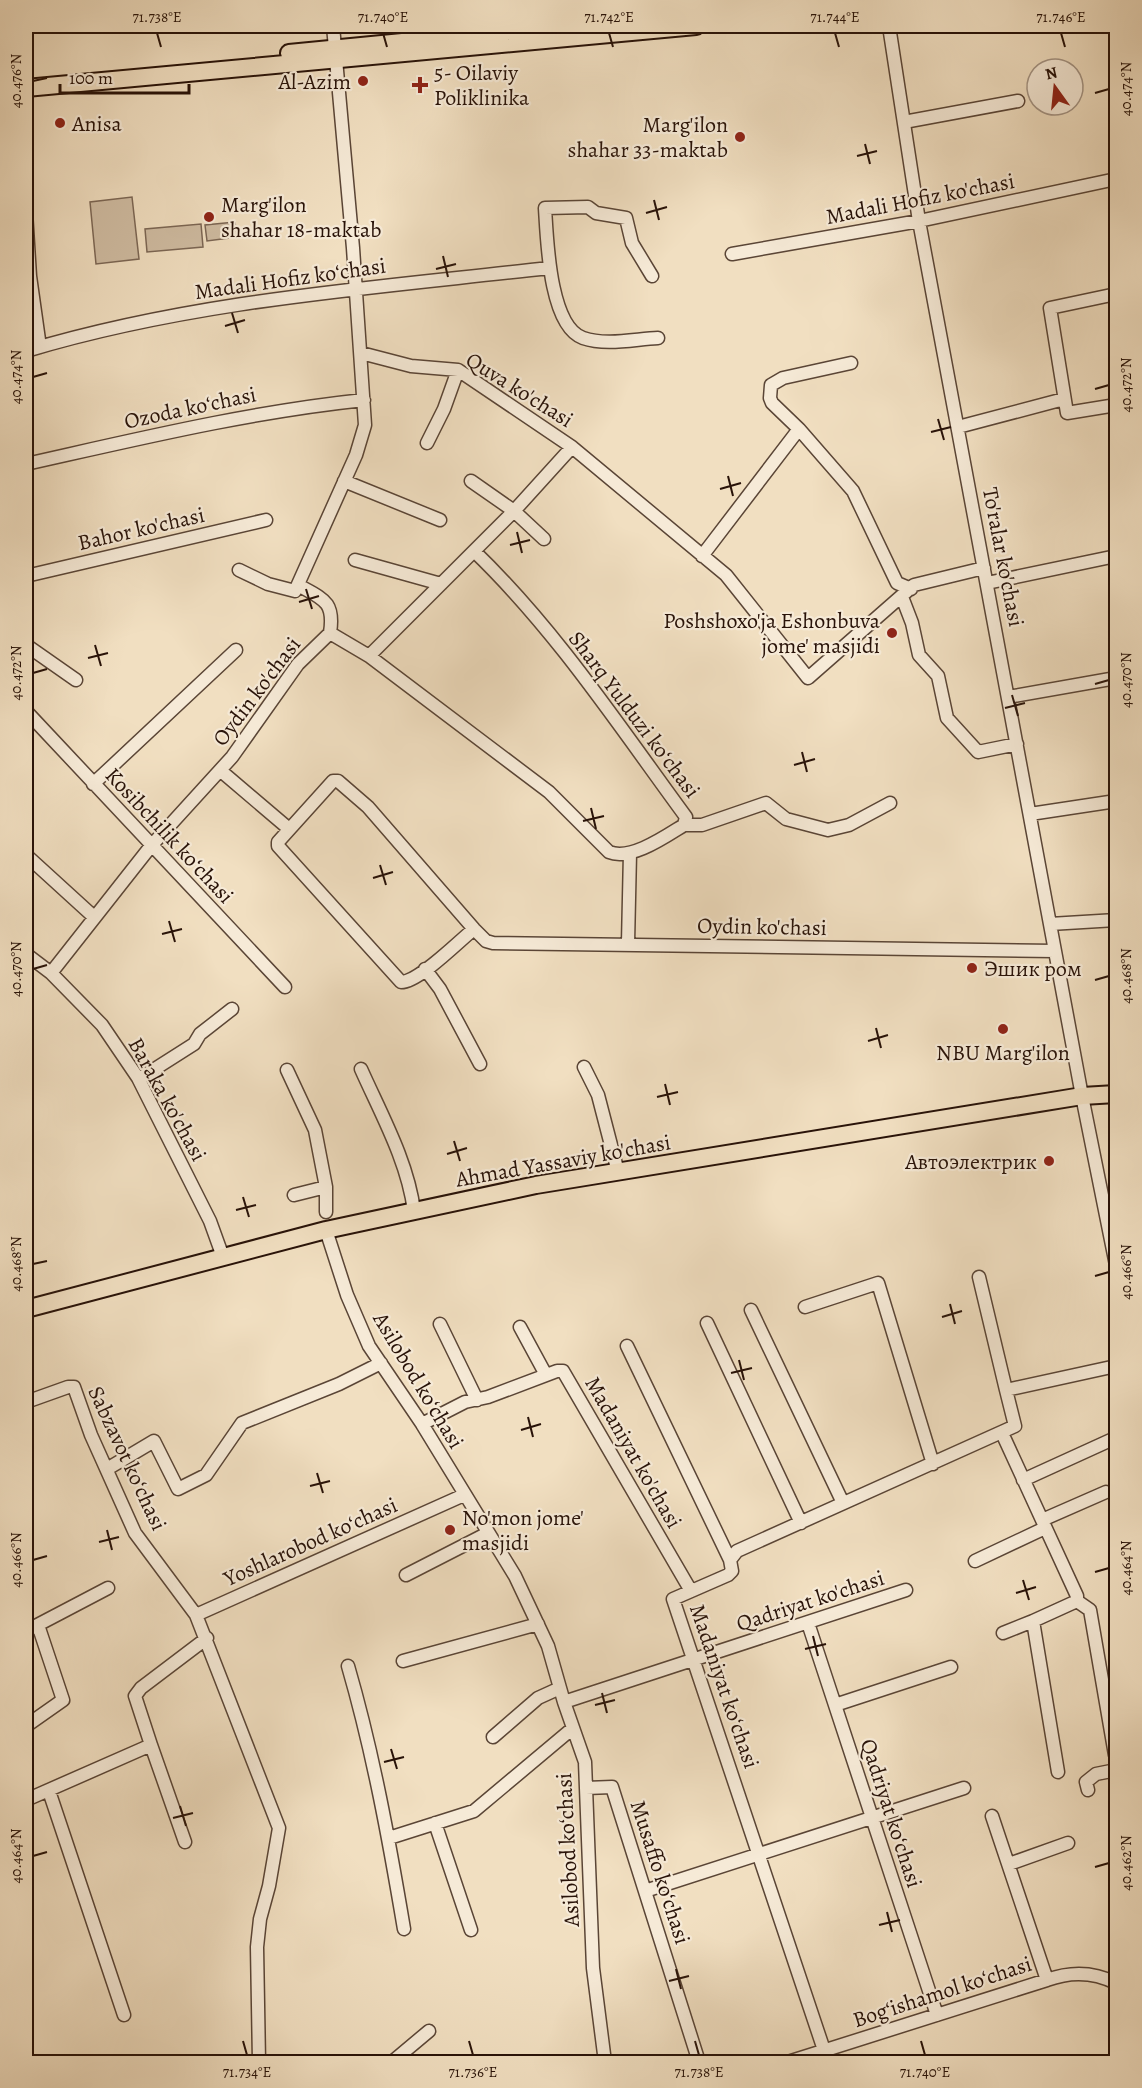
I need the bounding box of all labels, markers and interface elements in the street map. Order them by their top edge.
text: 71.738°E [132,7,182,27]
text: 71.740°E [358,7,408,27]
text: 71.742°E [584,7,634,27]
text: 71.744°E [810,7,860,27]
text: 71.746°E [1036,7,1086,27]
text: 40.476°N [6,53,26,108]
scale bar [60,57,189,95]
north arrow [1025,57,1085,117]
place label: 5- Oilaviy Poliklinika [434,58,530,113]
text: N [1043,61,1060,86]
text: 40.474°N [1116,62,1136,116]
text: 100 m [69,66,113,90]
place label: Al-Azim [277,67,351,97]
marker: Al-Azim [356,74,370,88]
marker: 5- Oilaviy Poliklinika [411,76,429,94]
place label: Anisa [71,109,123,139]
place label: Marg'ilon shahar 33-maktab [568,110,728,165]
marker: Anisa [53,116,67,130]
marker: Marg'ilon shahar 33-maktab [733,130,747,144]
street label: Madali Hofiz ko'chasi [823,166,1017,232]
place label: Marg'ilon shahar 18-maktab [221,190,381,245]
marker: Marg'ilon shahar 18-maktab [202,210,216,224]
street label: Madali Hofiz koʻchasi [193,251,388,307]
street label: Quva ko'chasi [460,345,579,435]
text: 40.474°N [6,350,26,404]
text: 40.472°N [1116,357,1136,412]
street label: Ozoda koʻchasi [121,379,259,437]
street label: To'ralar ko'chasi [975,485,1031,629]
street label: Bahor ko'chasi [75,500,208,558]
place label: Poshshoxo'ja Eshonbuva jome' masjidi [663,606,881,661]
street label: Sharq Yulduzi koʻchasi [561,625,707,804]
marker: Poshshoxo'ja Eshonbuva jome' masjidi [885,626,899,640]
street label: Oydin ko'chasi [206,631,308,752]
text: 40.472°N [6,645,26,700]
text: 40.470°N [1116,652,1136,708]
street label: Kosibchilik koʻchasi [98,761,240,910]
street label: Oydin ko'chasi [697,911,827,943]
text: 40.470°N [6,941,26,997]
text: 40.468°N [1116,948,1136,1004]
place label: Эшик ром [984,954,1082,984]
marker: Эшик ром [965,961,979,975]
marker: NBU Marg'ilon [996,1022,1010,1036]
street label: Baraka ko'chasi [121,1032,214,1167]
place label: NBU Marg'ilon [936,1038,1070,1068]
street label: Ahmad Yassaviy ko'chasi [452,1127,673,1195]
place label: Автоэлектрик [904,1147,1037,1177]
marker: Автоэлектрик [1042,1154,1056,1168]
text: 40.468°N [6,1236,26,1292]
text: 40.466°N [1116,1244,1136,1300]
street label: Asilobod koʻchasi [365,1306,471,1454]
street label: Madaniyat ko'chasi [577,1371,689,1534]
street label: Sabzavot koʻchasi [80,1381,174,1536]
street label: Yoshlarobod koʻchasi [218,1490,402,1594]
place label: No'mon jome' masjidi [462,1503,584,1558]
marker: No'mon jome' masjidi [443,1523,457,1537]
text: 40.466°N [6,1532,26,1588]
text: 40.464°N [1116,1540,1136,1596]
street label: Qadriyat ko'chasi [733,1563,888,1639]
street label: Madaniyat koʻchasi [682,1600,766,1773]
street label: Qadriyat koʻchasi [853,1735,929,1892]
street label: Asilobod koʻchasi [549,1772,587,1929]
street label: Musaffo koʻchasi [623,1797,697,1948]
text: 40.464°N [6,1828,26,1884]
text: 40.462°N [1116,1835,1136,1891]
street label: Bogʻishamol koʻchasi [849,1949,1036,2035]
text: 71.734°E [223,2062,271,2082]
text: 71.736°E [449,2062,497,2082]
text: 71.738°E [674,2062,724,2082]
text: 71.740°E [900,2062,950,2082]

